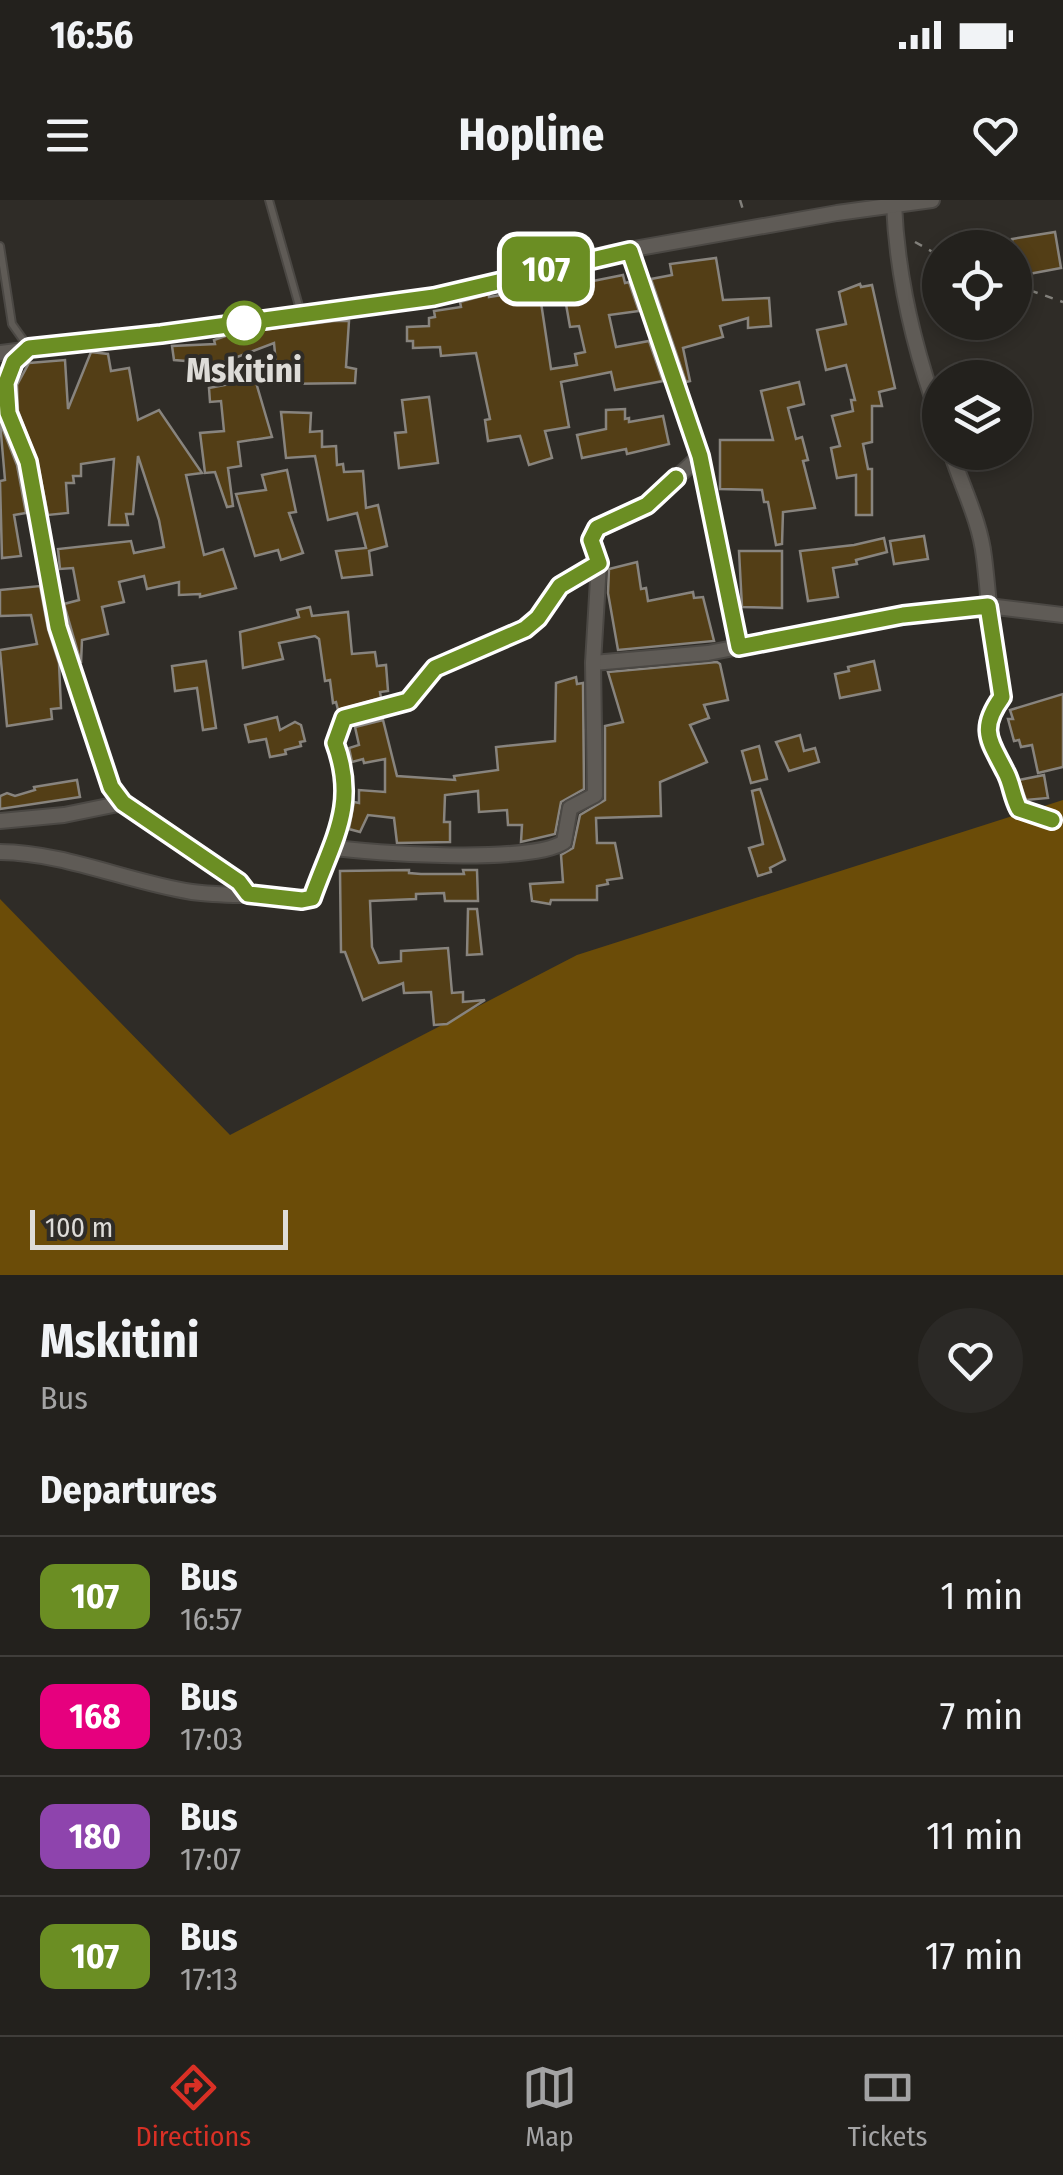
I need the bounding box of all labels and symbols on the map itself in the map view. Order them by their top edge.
line badge: 107 [488,236,604,302]
marker: Mskitini [223,302,265,344]
place label: Mskitini [186,349,302,391]
scale bar [30,1205,288,1250]

